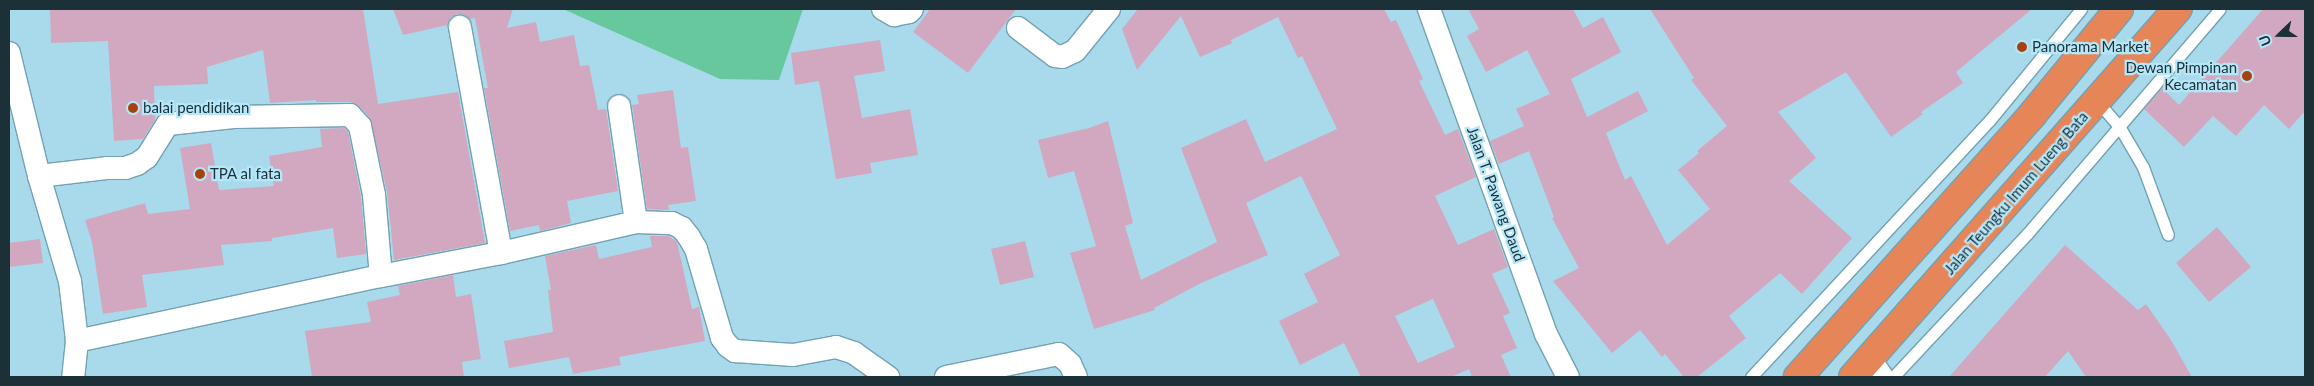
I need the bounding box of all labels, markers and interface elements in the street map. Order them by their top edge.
north arrow [2254,10,2304,60]
text: U [2255,33,2274,49]
place label: Panorama Market [2032,38,2149,56]
marker: Panorama Market [2016,41,2028,53]
place label: Dewan Pimpinan Kecamatan [2125,58,2237,93]
marker: Dewan Pimpinan Kecamatan [2241,70,2253,82]
place label: balai pendidikan [143,99,249,117]
marker: balai pendidikan [127,102,139,114]
street label: Jalan Teungku Imum Lueng Bata [1940,108,2092,278]
street label: Jalan T. Pawang Daud [1463,124,1529,264]
place label: TPA al fata [210,165,281,183]
marker: TPA al fata [194,168,206,180]

